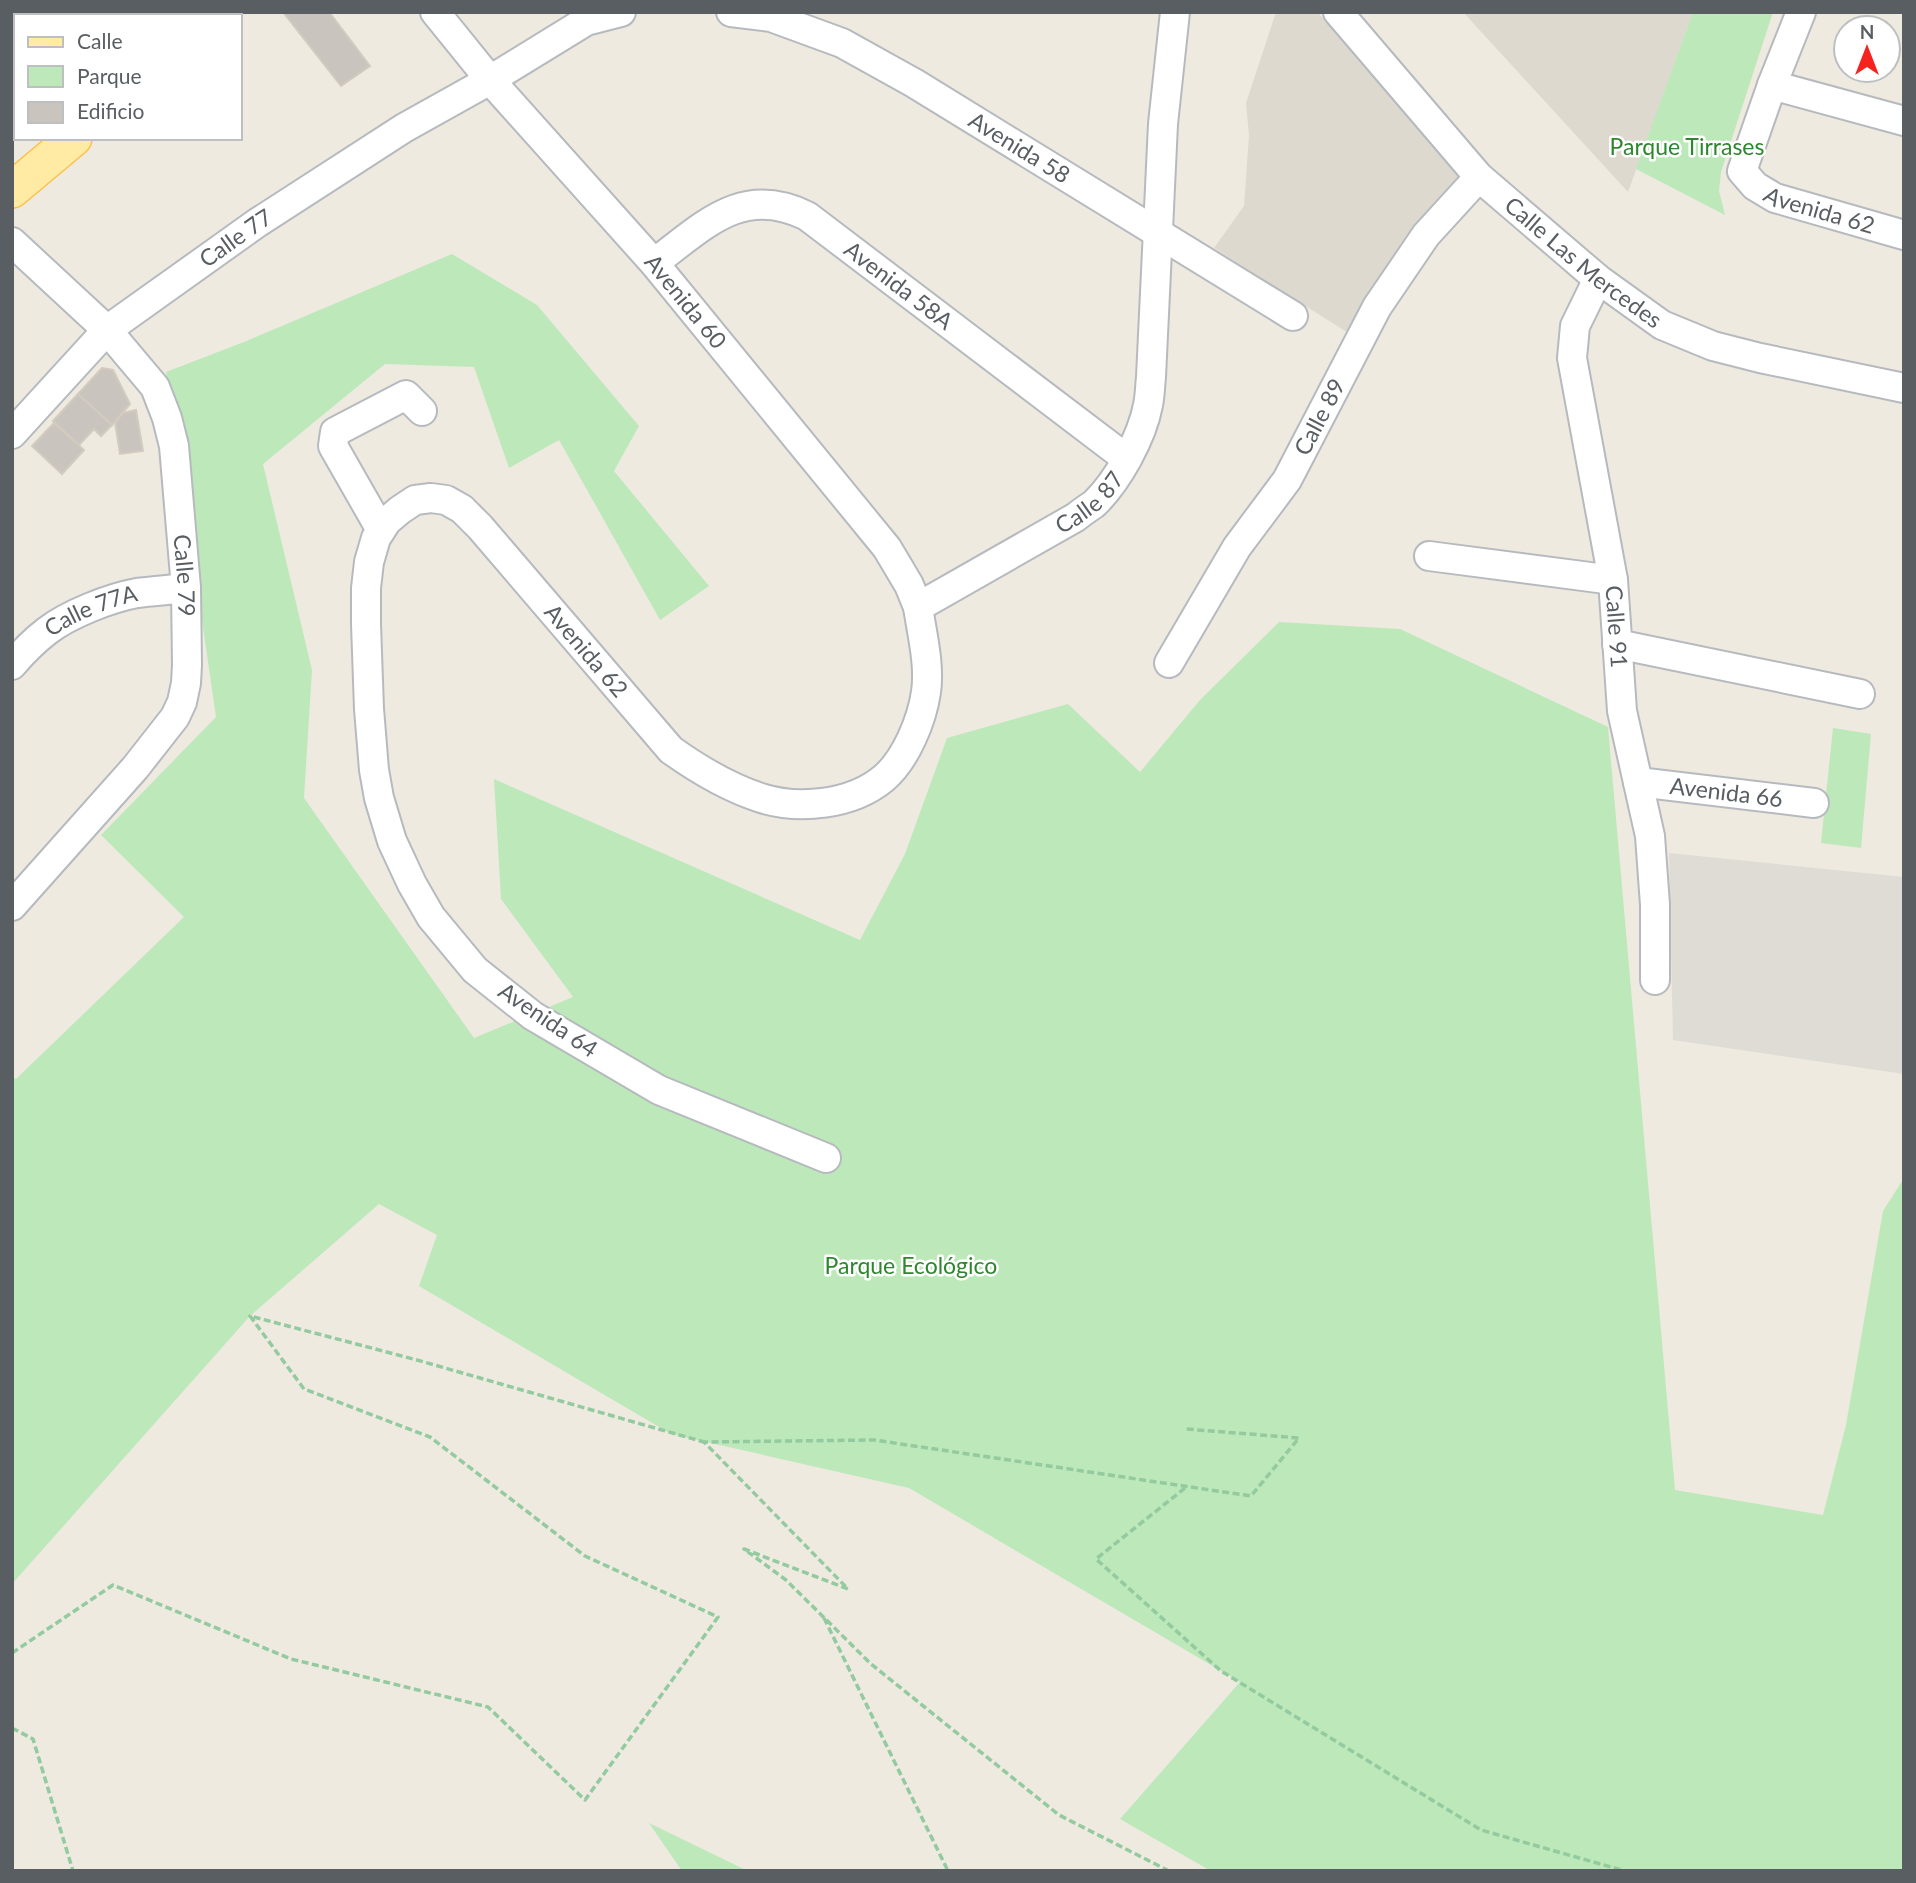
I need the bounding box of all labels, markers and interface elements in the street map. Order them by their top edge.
legend [14,14,242,140]
north arrow [1832,14,1902,84]
text: N [1860,20,1874,43]
text: Calle [77,28,122,53]
text: Parque [77,63,142,88]
text: Edificio [77,98,145,123]
street label: Avenida 58 [964,105,1076,189]
park label: Parque Tirrases [1610,132,1764,160]
street label: Avenida 62 [1759,180,1878,239]
street label: Calle Las Mercedes [1499,190,1668,333]
street label: Calle 77 [193,202,277,273]
street label: Avenida 58A [839,235,959,335]
street label: Avenida 60 [639,248,733,354]
street label: Calle 89 [1287,374,1350,460]
street label: Calle 87 [1050,465,1129,539]
street label: Calle 79 [169,533,201,617]
street label: Calle 77A [39,578,140,642]
street label: Calle 91 [1600,585,1634,669]
street label: Avenida 62 [539,598,634,702]
street label: Avenida 66 [1668,771,1785,812]
street label: Avenida 64 [494,976,603,1063]
park label: Parque Ecológico [825,1251,997,1279]

